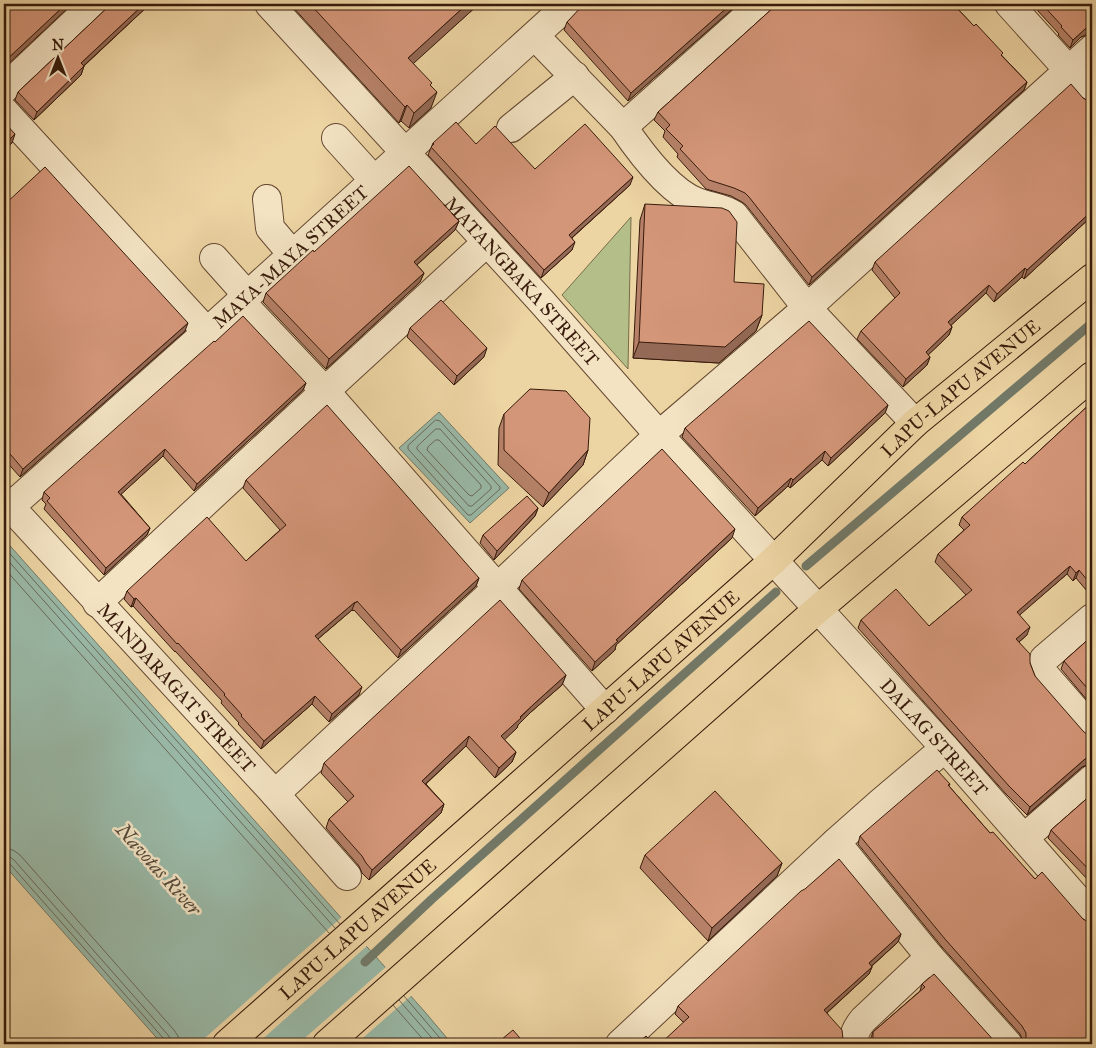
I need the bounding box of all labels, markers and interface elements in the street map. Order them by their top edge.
north arrow [32,32,82,82]
text: N [52,37,64,54]
street label: MAYA-MAYA STREET [208,180,373,333]
street label: MATANGBAKA STREET [439,192,604,371]
street label: LAPU-LAPU AVENUE [876,314,1045,462]
street label: LAPU-LAPU AVENUE [578,585,744,736]
street label: MANDARAGAT STREET [93,598,260,777]
street label: DALAG STREET [875,674,993,801]
water label: Navotas River [111,817,208,921]
street label: LAPU-LAPU AVENUE [275,853,441,1004]

